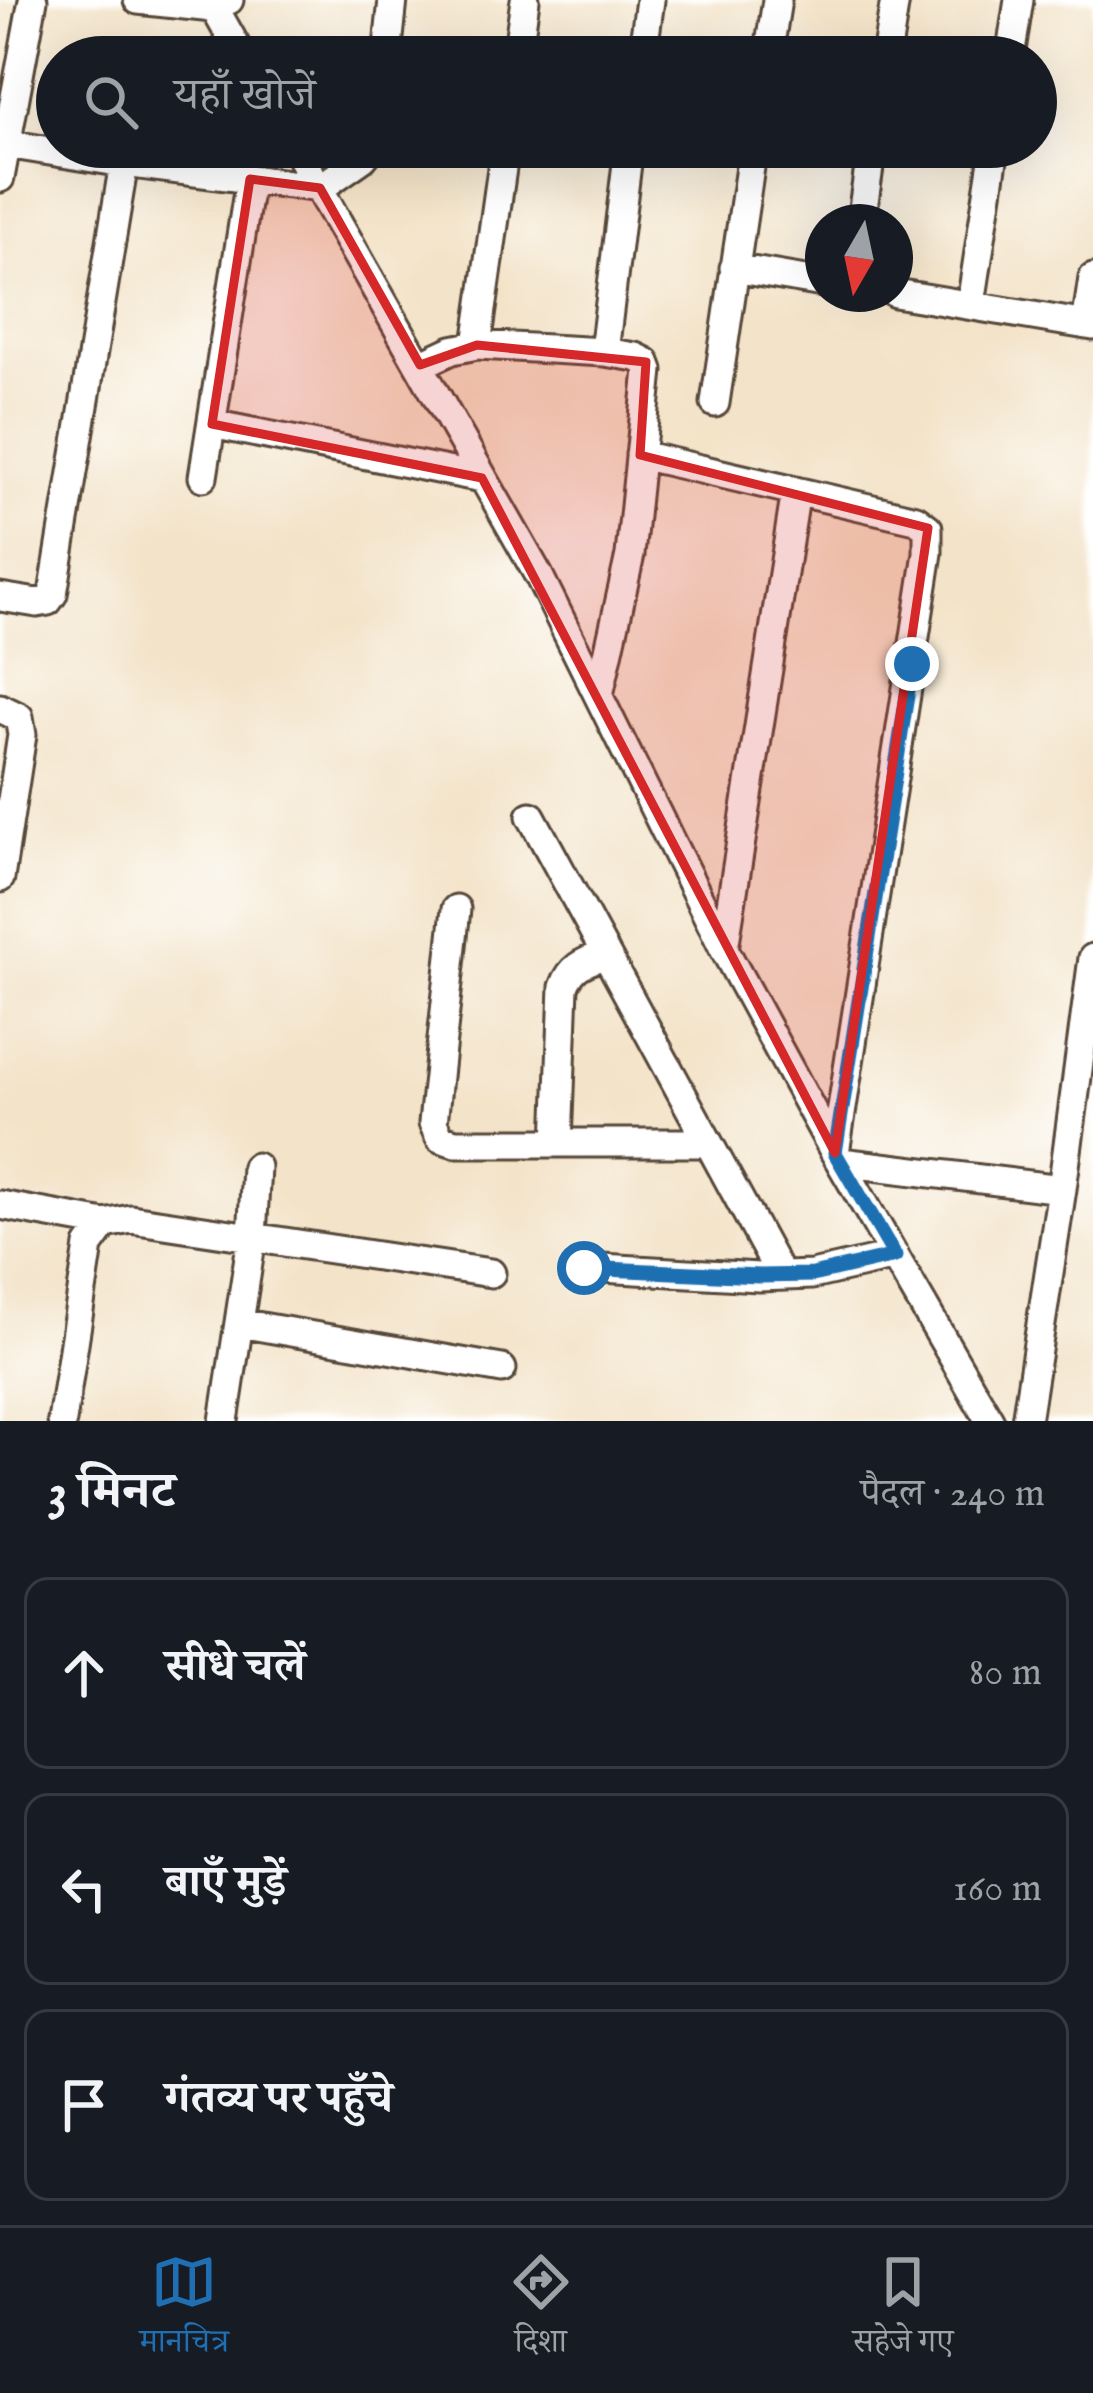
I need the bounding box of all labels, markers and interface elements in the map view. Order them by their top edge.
search box [36,36,1057,168]
text: यहाँ खोजें [174,68,316,125]
icon: search [78,69,144,135]
north arrow [805,204,913,312]
route end [885,637,939,691]
route start [557,1241,611,1295]
text: 3 मिनट [48,1461,175,1526]
text: पैदल · 240 m [860,1470,1045,1519]
text: सीधे चलें [165,1639,305,1696]
icon: ahead [51,1640,117,1706]
text: 80 m [969,1649,1042,1698]
text: बाएँ मुड़ें [165,1855,286,1912]
icon: left [51,1856,117,1922]
text: 160 m [953,1865,1042,1914]
text: गंतव्य पर पहुँचे [165,2071,393,2128]
icon: arrive [51,2072,117,2138]
tab: मानचित्र [139,2249,229,2373]
tab: दिशा [508,2249,574,2373]
tab: सहेजे गए [853,2249,954,2373]

